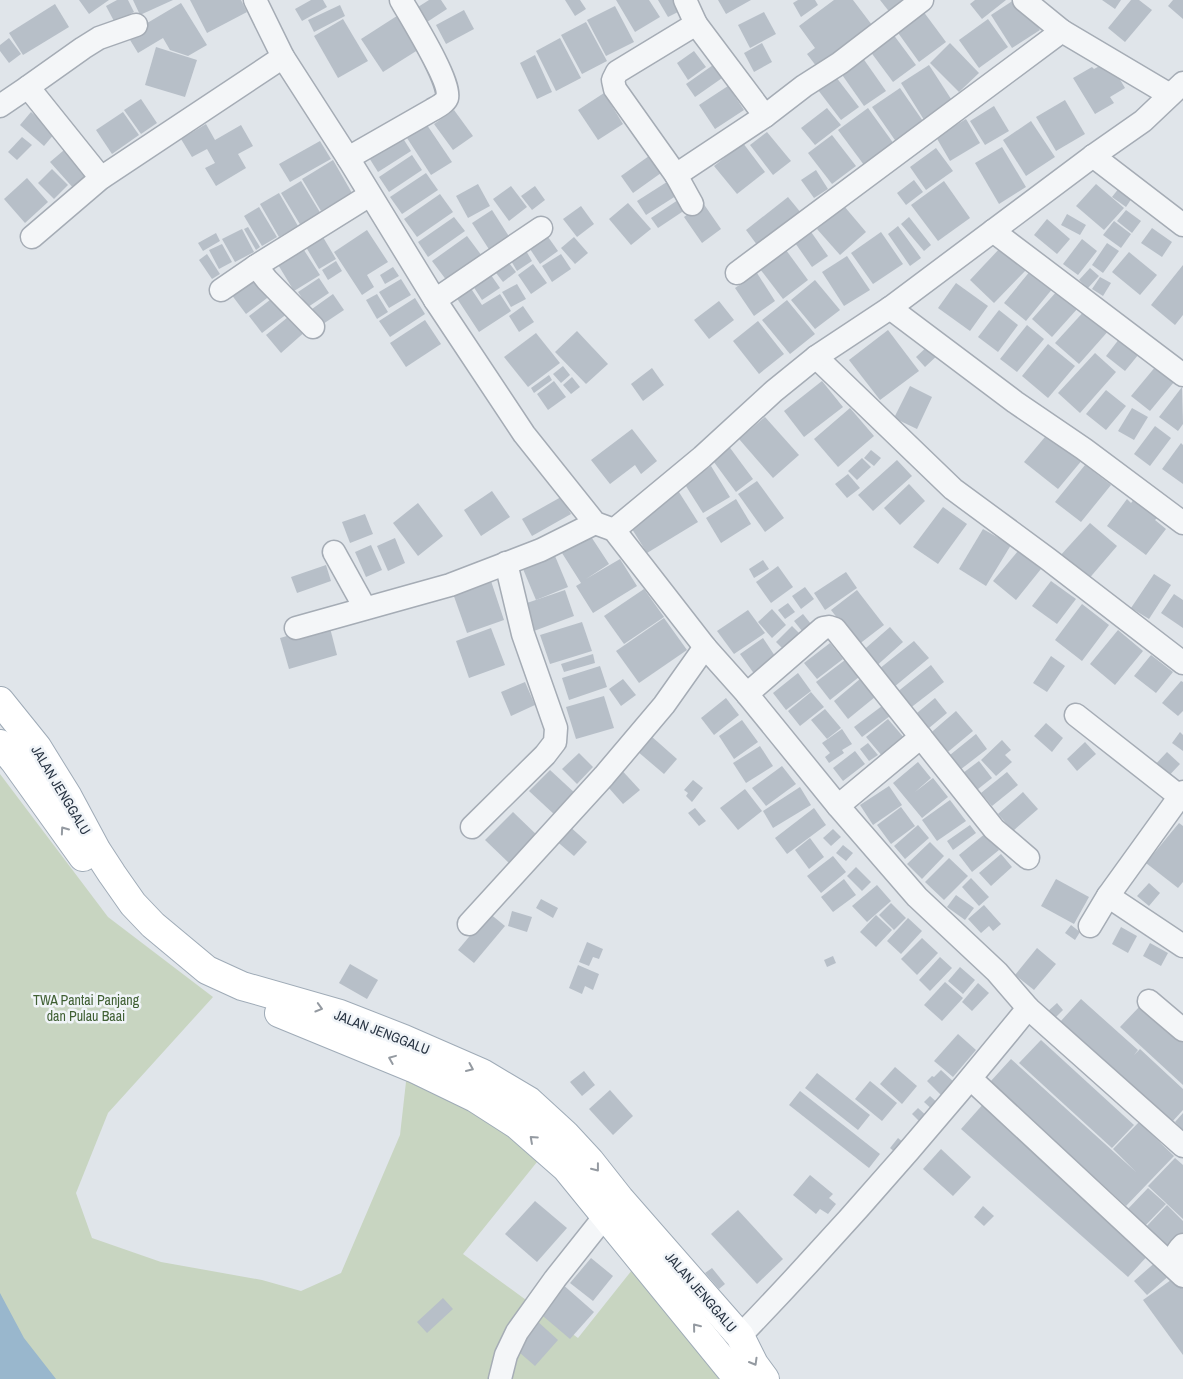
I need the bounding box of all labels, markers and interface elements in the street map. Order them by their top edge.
street label: JALAN JENGGALU [27,742,95,838]
one-way arrow [61,826,70,836]
park label: TWA Pantai Panjang dan Pulau Baai [33,991,140,1025]
one-way arrow [315,1003,323,1013]
street label: JALAN JENGGALU [332,1006,432,1058]
one-way arrow [388,1055,397,1065]
one-way arrow [465,1062,474,1073]
one-way arrow [530,1136,539,1144]
one-way arrow [590,1163,599,1172]
street label: JALAN JENGGALU [661,1248,741,1336]
one-way arrow [694,1324,702,1333]
one-way arrow [747,1356,757,1365]

